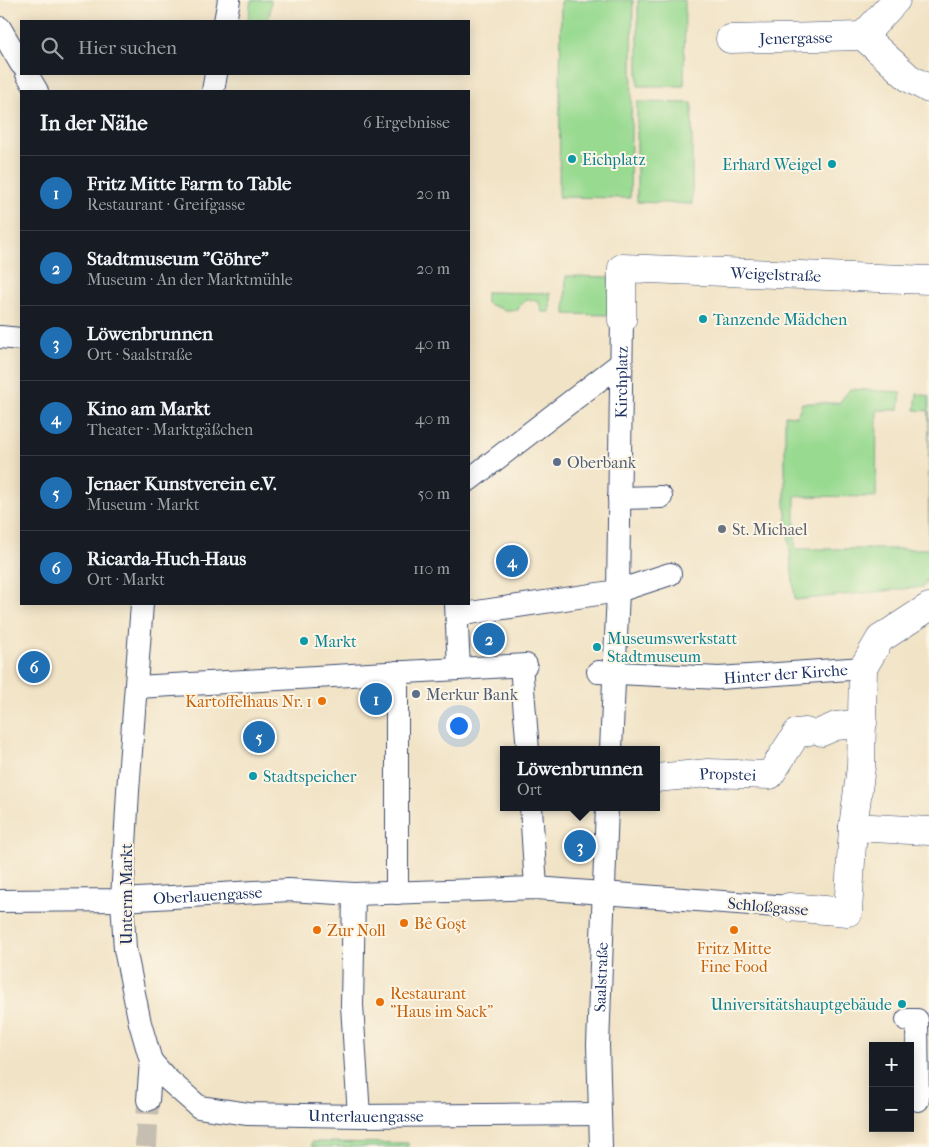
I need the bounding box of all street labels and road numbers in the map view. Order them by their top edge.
street label: Jenergasse [757,28,833,48]
street label: Weigelstraße [729,263,822,286]
street label: Kirchplatz [612,346,632,418]
street label: Hinter der Kirche [723,660,848,688]
street label: Propstei [698,764,757,785]
street label: Unterm Markt [117,843,136,945]
street label: Oberlauengasse [153,883,263,908]
street label: Schloßgasse [727,894,809,919]
street label: Saalstraße [590,942,612,1012]
street label: Unterlauengasse [308,1106,424,1126]

